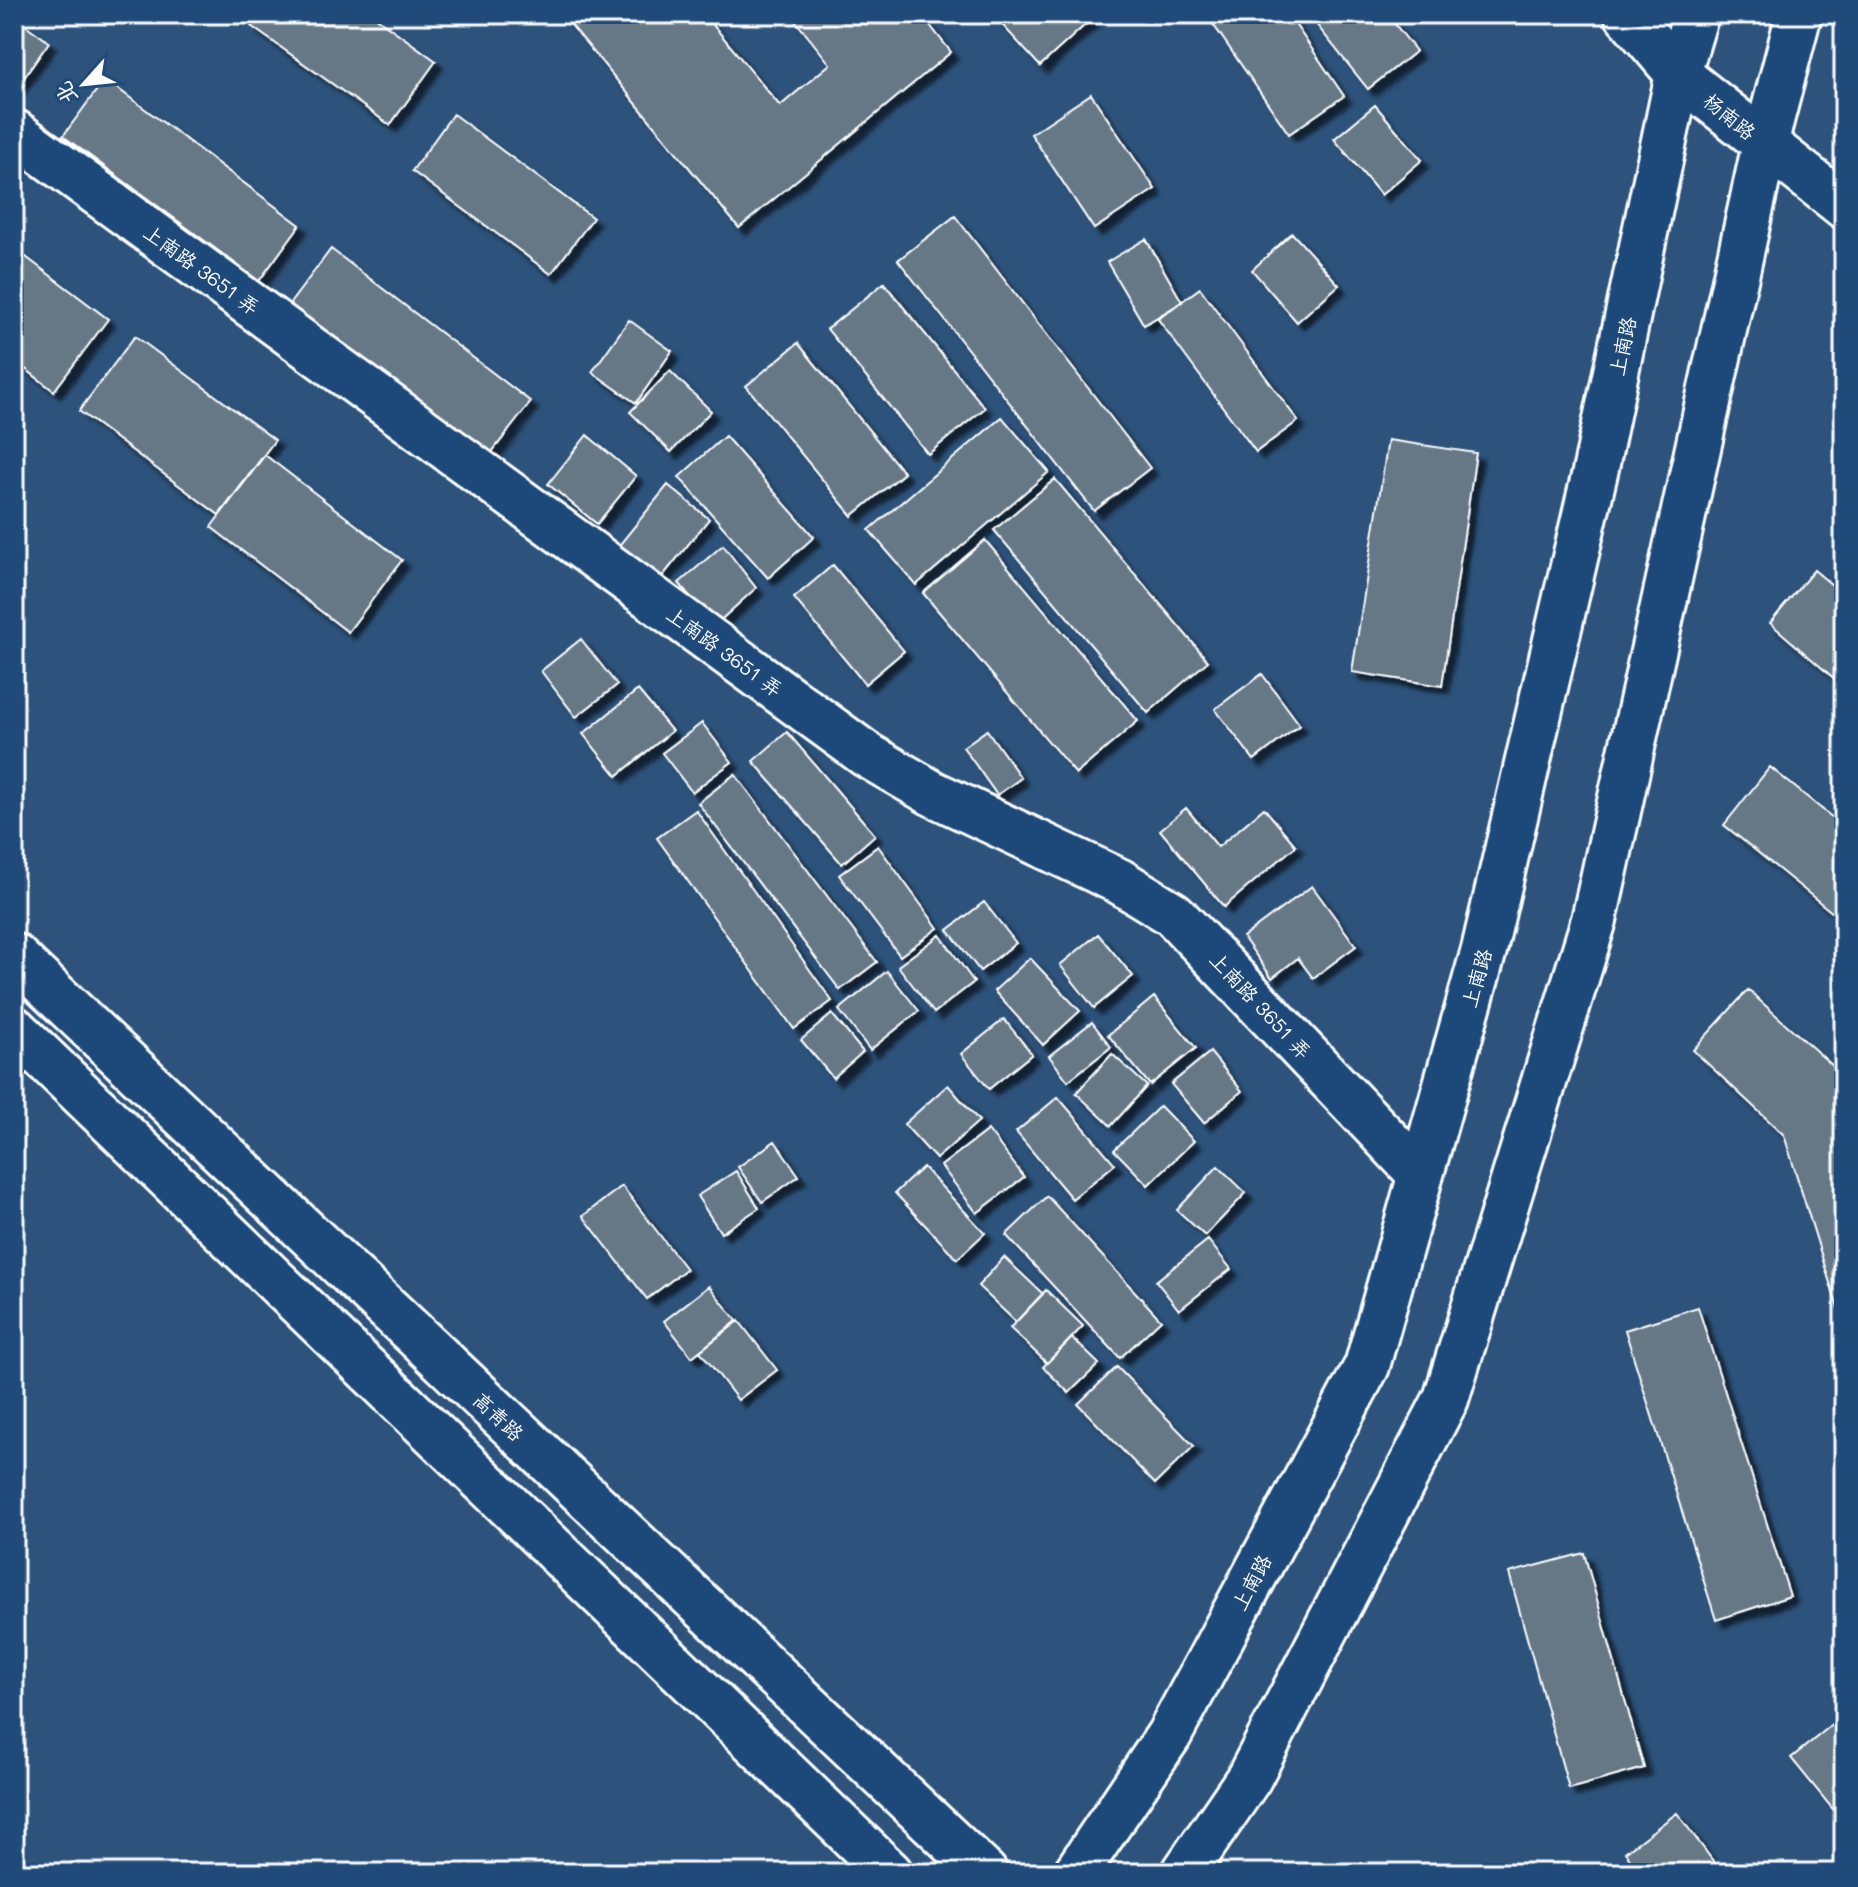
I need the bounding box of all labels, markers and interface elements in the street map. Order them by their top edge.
north arrow [44,44,124,124]
text: 北 [48,77,84,110]
street label: 杨南路 [1699,87,1762,146]
street label: 上南路 3651 弄 [139,218,265,320]
street label: 上南路 [1603,313,1641,378]
street label: 上南路 3651 弄 [662,600,788,702]
street label: 上南路 [1455,945,1497,1010]
street label: 上南路 3651 弄 [1205,946,1317,1064]
street label: 高青路 [468,1386,531,1447]
street label: 上南路 [1225,1549,1277,1615]

